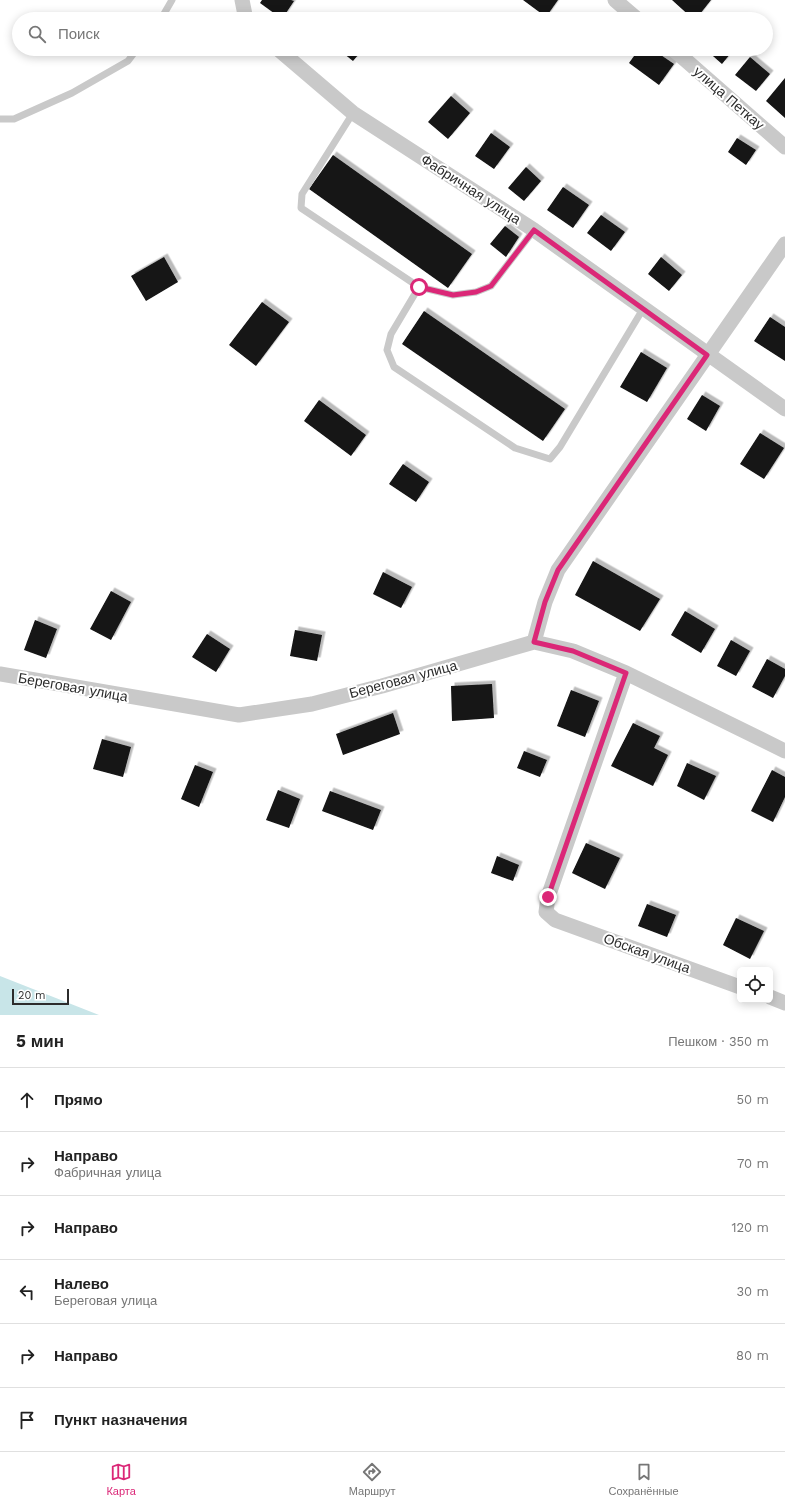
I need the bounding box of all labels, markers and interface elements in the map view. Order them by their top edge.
search box [12,12,773,56]
icon: search [26,23,48,45]
text: Поиск [58,25,100,43]
street label: улица Петкау [690,63,768,133]
street label: Фабричная улица [418,151,524,227]
route start [410,278,428,296]
street label: Береговая улица [347,657,459,701]
street label: Береговая улица [17,669,129,705]
route end [539,888,557,906]
street label: Обская улица [602,930,693,976]
map controls [737,967,773,1003]
button: locate [737,967,773,1003]
scale bar [12,987,69,1006]
text: 20 m [18,989,46,1002]
text: 5 мин [16,1031,64,1051]
text: Пешком · 350 m [668,1034,769,1049]
icon: ahead [16,1089,38,1111]
text: Прямо [54,1091,103,1109]
text: 50 m [737,1092,769,1107]
text: Направо [54,1147,118,1165]
icon: right [16,1153,38,1175]
text: 70 m [737,1156,769,1171]
text: Фабричная улица [54,1165,161,1180]
icon: right [16,1217,38,1239]
text: Направо [54,1219,118,1237]
text: 120 m [731,1220,769,1235]
text: Налево [54,1275,109,1293]
icon: left [16,1281,38,1303]
text: 30 m [737,1284,769,1299]
text: Береговая улица [54,1293,157,1308]
icon: right [16,1345,38,1367]
text: Направо [54,1347,118,1365]
text: 80 m [736,1348,769,1363]
icon: arrive [16,1409,38,1431]
text: Пункт назначения [54,1411,187,1429]
tab: Карта [106,1461,136,1498]
tab: Маршрут [349,1461,396,1498]
tab: Сохранённые [609,1461,679,1498]

